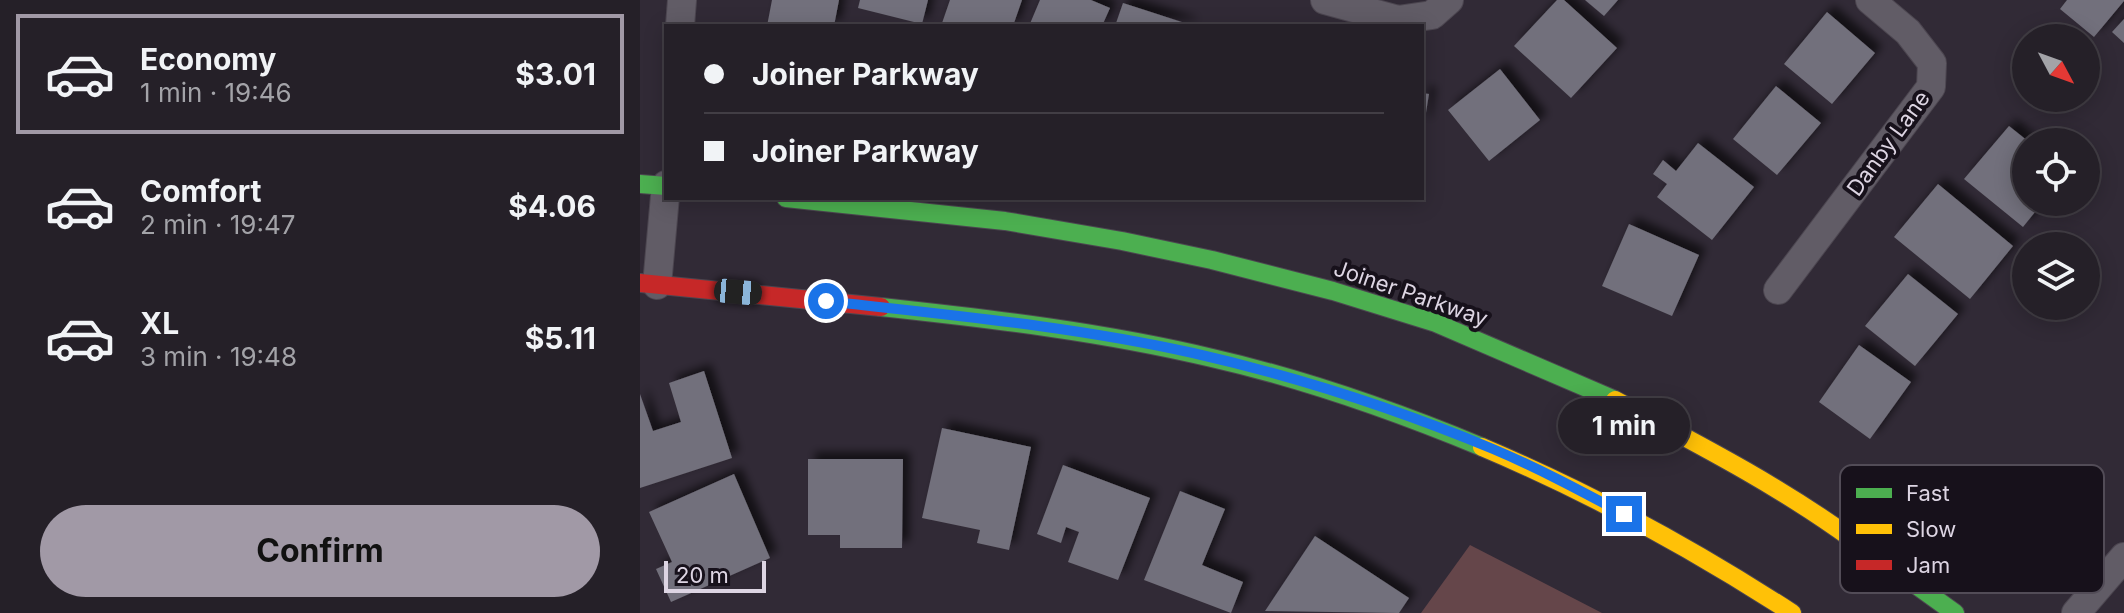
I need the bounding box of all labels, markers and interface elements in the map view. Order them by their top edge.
north arrow [2012,24,2100,112]
map controls [2012,24,2100,320]
icon: car [44,38,116,110]
text: Economy [140,41,276,77]
text: $3.01 [515,56,596,92]
text: Joiner Parkway [752,56,979,92]
text: 1 min · 19:46 [140,77,292,108]
street label: Danby Lane [1841,85,1935,201]
button: locate [2012,128,2100,216]
text: Joiner Parkway [752,133,979,169]
icon: car [44,170,116,242]
text: Comfort [140,173,261,209]
text: $4.06 [508,188,596,224]
text: 2 min · 19:47 [140,209,295,240]
button: layers [2012,232,2100,320]
street label: Joiner Parkway [1331,255,1491,331]
car [713,278,763,306]
route start [808,283,844,319]
icon: car [44,302,116,374]
text: XL [140,305,179,341]
text: $5.11 [525,320,596,356]
text: 3 min · 19:48 [140,341,297,372]
callout: 1 min [1558,398,1690,454]
text: 1 min [1592,410,1656,441]
legend [1840,465,2104,593]
text: Fast [1906,480,1950,506]
route end [1606,496,1642,532]
button: Confirm [40,505,600,597]
text: Slow [1906,516,1956,542]
text: Jam [1906,552,1950,578]
scale bar [664,557,766,593]
text: 20 m [676,562,729,588]

